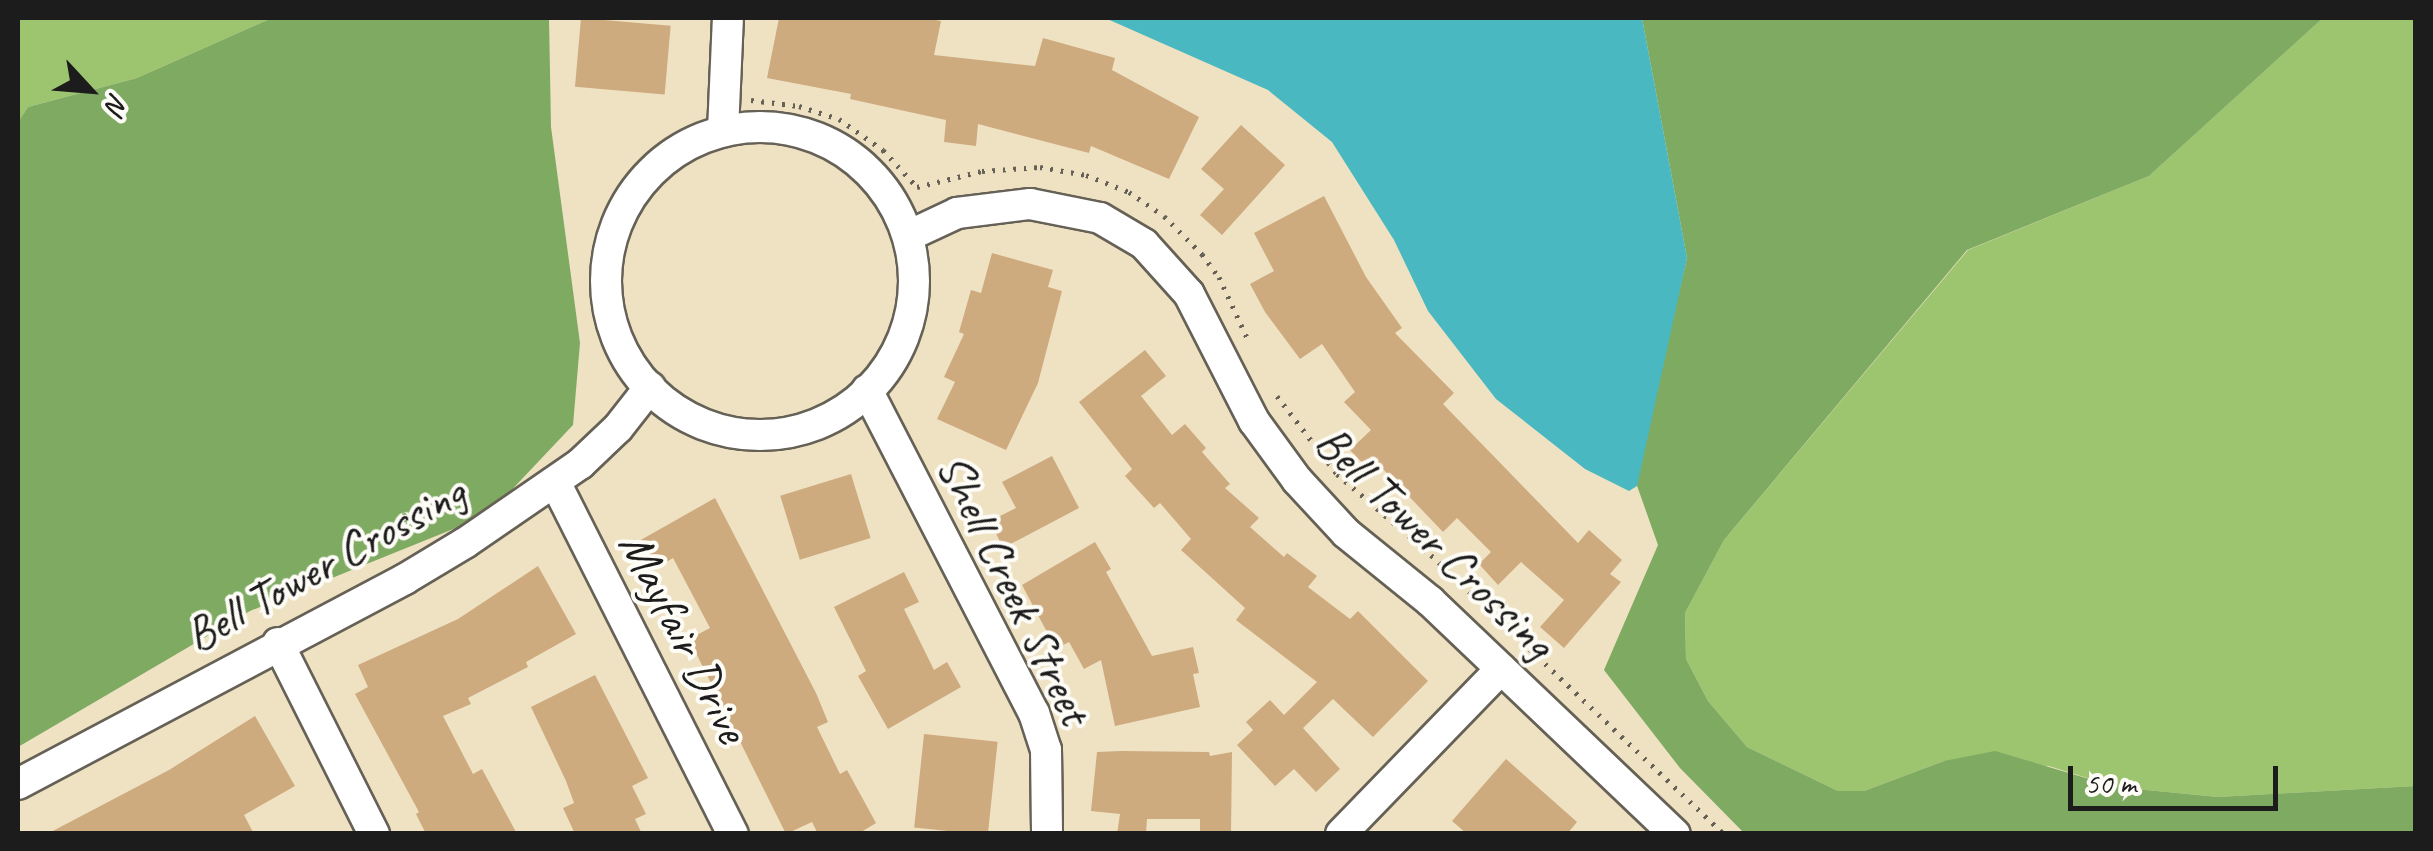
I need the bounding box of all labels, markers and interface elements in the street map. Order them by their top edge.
north arrow [40,40,140,140]
text: N [98,88,137,119]
street label: Bell Tower Crossing [1304,414,1566,670]
street label: Shell Creek Street [923,444,1105,734]
street label: Bell Tower Crossing [176,464,474,664]
street label: Mayfair Drive [607,522,761,752]
scale bar [2073,746,2283,808]
text: 50 m [2085,764,2136,802]

